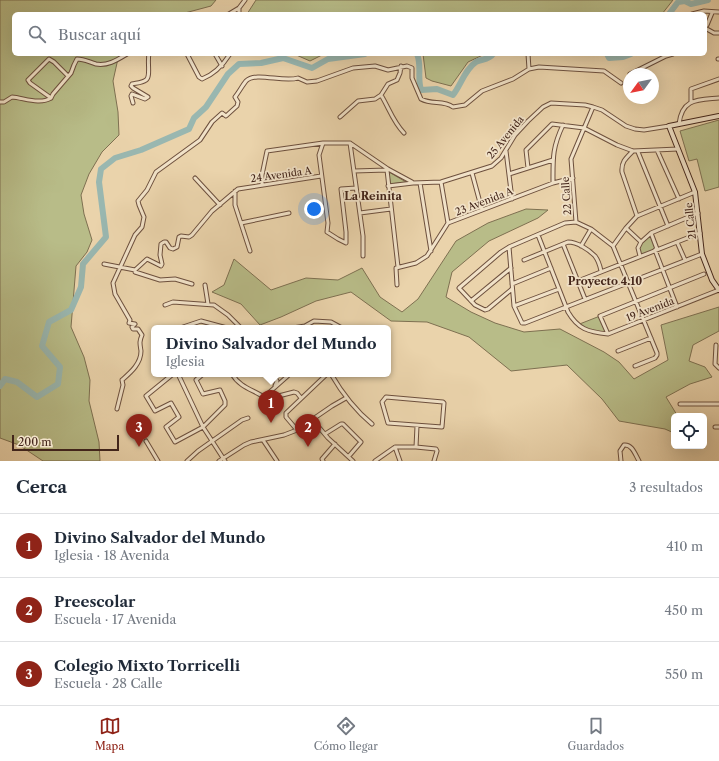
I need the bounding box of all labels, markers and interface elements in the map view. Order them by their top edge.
search box [12,12,707,56]
icon: search [26,23,48,45]
text: Buscar aquí [58,25,141,44]
north arrow [623,68,659,104]
street label: 25 Avenida [484,113,527,161]
street label: 24 Avenida A [250,164,313,185]
street label: 22 Calle [559,176,574,216]
street label: 23 Avenida A [453,184,516,219]
district label: La Reinita [344,189,403,203]
your location [304,199,324,219]
street label: 21 Calle [682,201,699,240]
district label: Proyecto 4.10 [568,274,642,288]
street label: 19 Avenida [624,294,677,325]
popup [151,325,391,377]
text: Divino Salvador del Mundo [165,334,377,353]
text: Iglesia [165,353,205,369]
pin: 1 [258,390,284,423]
map controls [671,413,707,449]
button: locate [671,413,707,449]
pin: 3 [126,414,152,447]
pin: 2 [295,414,321,447]
scale bar [12,433,119,452]
text: 200 m [18,435,51,449]
text: Cerca [16,477,67,497]
text: 3 resultados [629,479,703,495]
text: Divino Salvador del Mundo [54,528,265,547]
text: 1 [26,538,32,554]
text: 410 m [666,538,703,554]
text: Iglesia · 18 Avenida [54,547,169,563]
text: Preescolar [54,592,135,611]
text: 2 [25,602,33,618]
text: 450 m [665,602,703,618]
text: Escuela · 17 Avenida [54,611,176,627]
text: Colegio Mixto Torricelli [54,656,240,675]
text: 3 [25,666,33,682]
text: 550 m [665,666,703,682]
text: Escuela · 28 Calle [54,675,162,691]
tab: Mapa [95,715,124,753]
tab: Cómo llegar [314,715,378,753]
tab: Guardados [567,715,624,753]

